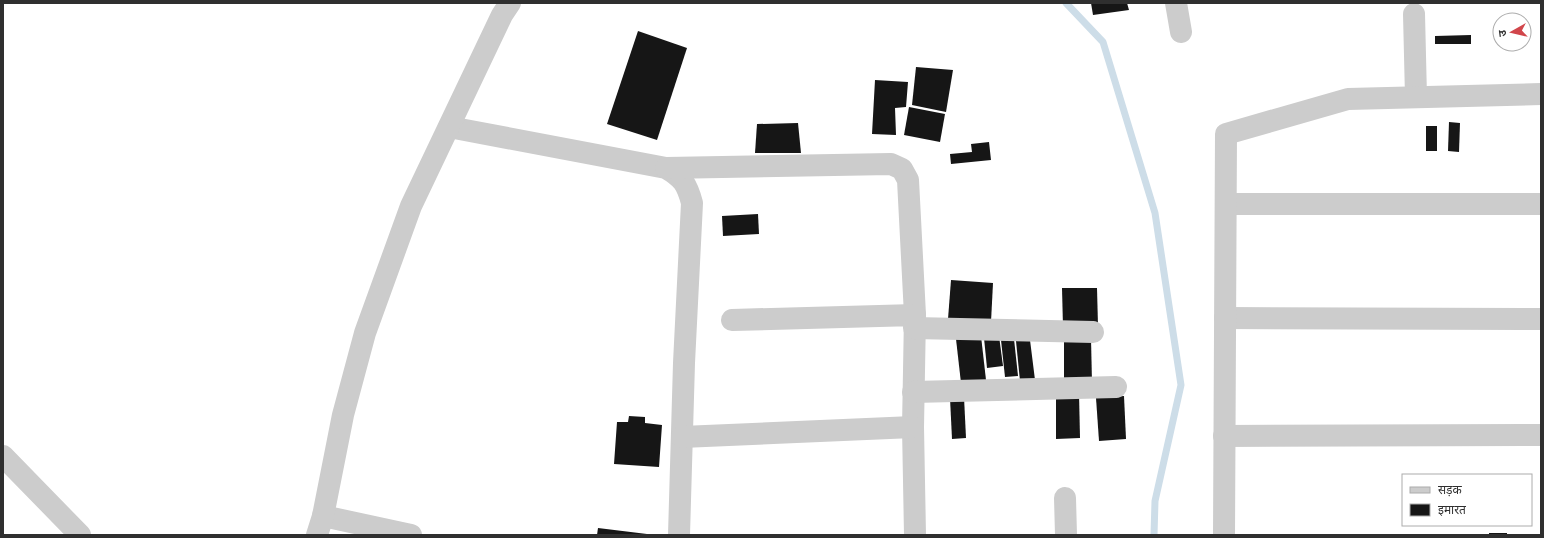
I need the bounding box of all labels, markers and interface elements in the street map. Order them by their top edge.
north arrow [1492,12,1532,52]
text: उ [1494,29,1509,38]
legend [1402,474,1532,526]
text: सड़क [1438,481,1463,498]
text: इमारत [1438,501,1467,518]

